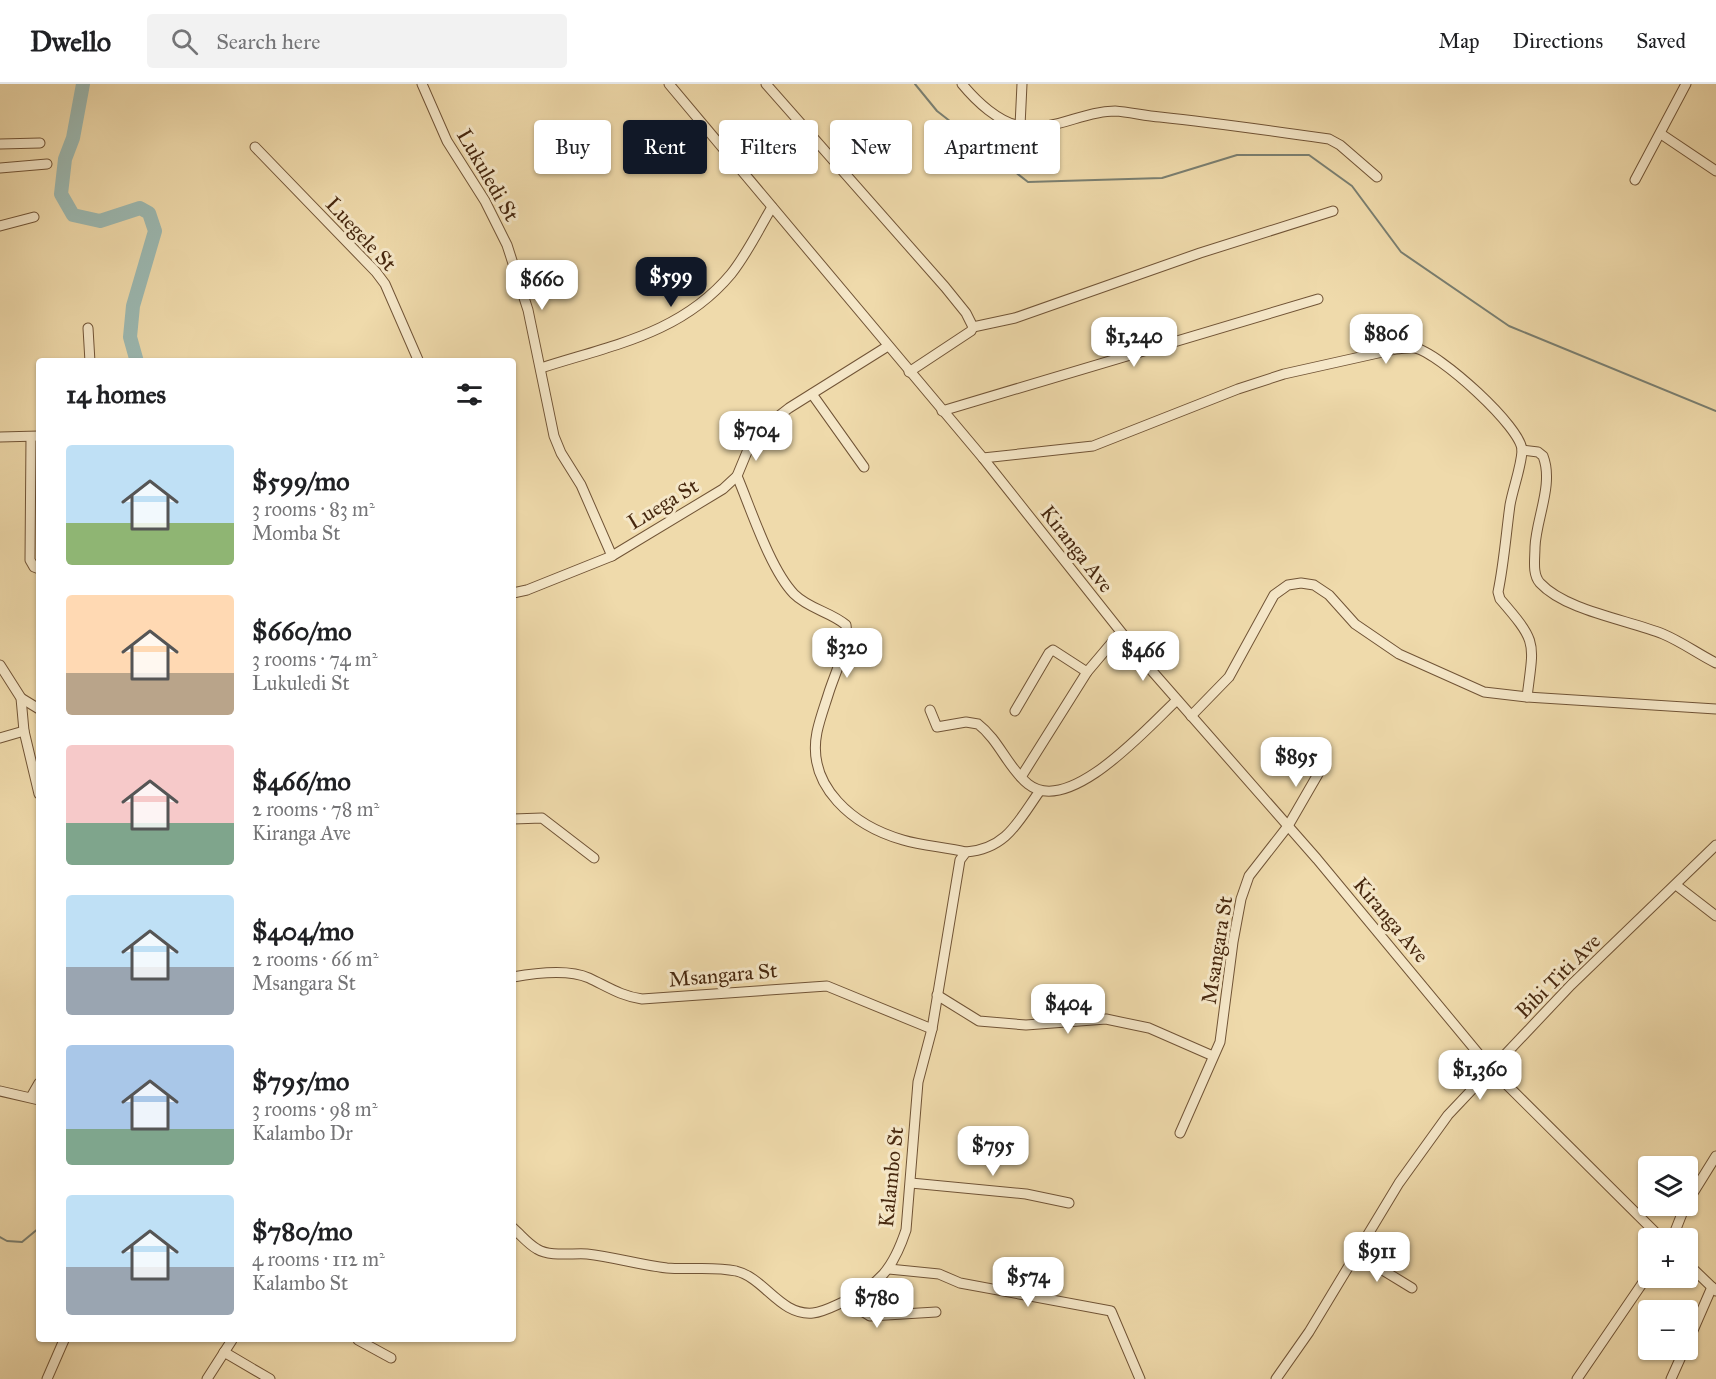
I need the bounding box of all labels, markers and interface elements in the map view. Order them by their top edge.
search box [147,14,567,68]
text: Dwello [30,24,111,59]
icon: search [168,25,201,58]
text: Search here [216,28,320,55]
text: Map [1439,28,1480,54]
text: Directions [1513,28,1603,54]
text: Saved [1636,28,1686,54]
chip: Buy [534,120,611,174]
chip: Rent [623,120,707,174]
chip: Filters [719,120,818,174]
chip: New [830,120,912,174]
chip: Apartment [924,120,1060,174]
street label: Lukuledi St [451,124,525,226]
street label: Luegele St [320,191,402,277]
pin: $599 [635,257,707,308]
pin: $660 [506,260,578,311]
text: $599 [650,264,692,288]
text: $660 [520,267,564,291]
pin: $806 [1350,314,1422,365]
pin: $1,240 [1085,317,1183,368]
text: $806 [1364,321,1408,345]
text: $1,240 [1105,324,1163,348]
text: 14 homes [66,378,166,410]
icon: filters [453,378,486,411]
pin: $704 [720,411,792,462]
text: $704 [733,418,779,442]
text: $599/mo [252,465,350,497]
icon: home [114,469,186,541]
street label: Luega St [623,472,704,535]
text: 3 rooms · 83 m² [252,497,375,521]
street label: Kiranga Ave [1035,500,1119,598]
text: Momba St [252,521,340,545]
text: $660/mo [252,615,351,647]
icon: home [114,619,186,691]
pin: $320 [811,628,883,679]
pin: $466 [1107,631,1179,682]
text: $320 [826,635,868,659]
text: $466 [1121,638,1165,662]
text: 3 rooms · 74 m² [252,647,377,671]
text: Lukuledi St [252,671,349,695]
pin: $895 [1260,737,1332,788]
text: $895 [1275,744,1317,768]
text: $466/mo [252,765,351,797]
icon: home [114,769,186,841]
text: 2 rooms · 78 m² [252,797,379,821]
text: Kiranga Ave [252,821,351,845]
street label: Kiranga Ave [1348,872,1434,968]
street label: Msangara St [1196,894,1238,1006]
text: $404/mo [252,915,354,947]
icon: home [114,919,186,991]
street label: Bibi Titi Ave [1510,928,1606,1024]
text: 2 rooms · 66 m² [252,947,378,971]
street label: Msangara St [668,957,779,993]
text: Msangara St [252,971,356,995]
pin: $404 [1032,984,1104,1035]
text: $404 [1045,991,1091,1015]
pin: $1,360 [1431,1050,1529,1101]
text: $1,360 [1453,1057,1507,1081]
text: $795/mo [252,1065,349,1097]
icon: home [114,1069,186,1141]
text: 3 rooms · 98 m² [252,1097,377,1121]
text: Kalambo Dr [252,1121,353,1145]
street label: Kalambo St [873,1125,909,1229]
pin: $795 [957,1126,1029,1177]
text: $795 [972,1133,1014,1157]
map controls [1638,1156,1698,1360]
button: layers [1638,1156,1698,1216]
text: $780/mo [252,1215,352,1247]
icon: home [114,1219,186,1291]
button: + [1638,1228,1698,1288]
pin: $911 [1341,1232,1413,1283]
text: $911 [1358,1239,1396,1263]
text: 4 rooms · 112 m² [252,1247,385,1271]
pin: $574 [992,1257,1064,1308]
text: $574 [1007,1264,1049,1288]
text: Kalambo St [252,1271,348,1295]
pin: $780 [841,1278,913,1329]
text: $780 [855,1285,899,1309]
button: − [1638,1300,1698,1360]

